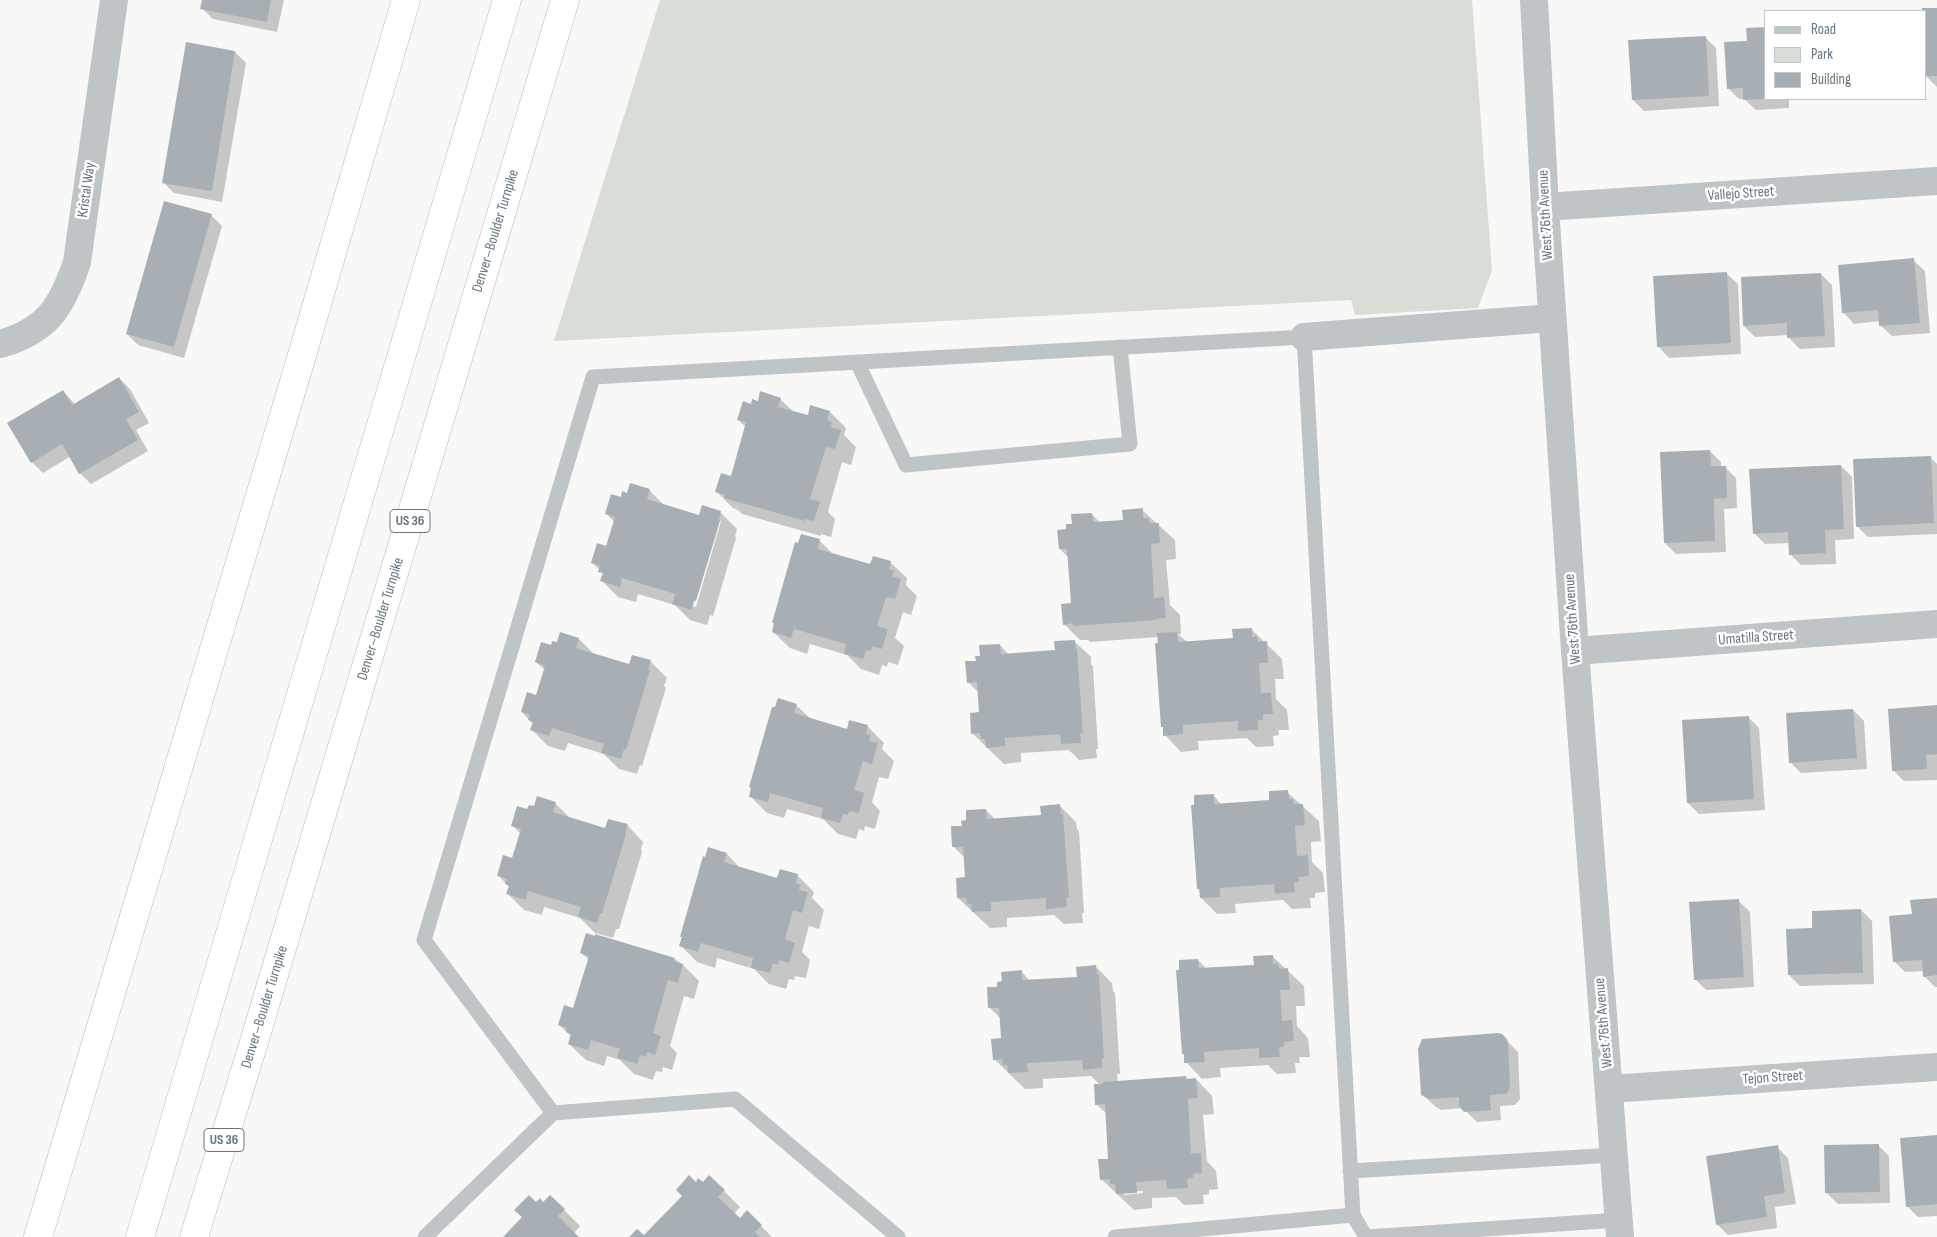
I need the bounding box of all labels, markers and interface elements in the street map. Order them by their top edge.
legend [1764,10,1927,100]
text: Road [1811,20,1836,39]
text: Park [1811,45,1833,64]
text: Building [1811,70,1851,89]
street label: Kristal Way [74,161,100,219]
street label: Denver–Boulder Turnpike [469,167,523,295]
street label: West 76th Avenue [1535,169,1557,261]
street label: Vallejo Street [1707,183,1775,205]
road number: US 36 [390,510,430,532]
street label: Denver–Boulder Turnpike [354,555,408,683]
street label: West 76th Avenue [1561,573,1585,665]
street label: Umatilla Street [1718,626,1794,650]
street label: Denver–Boulder Turnpike [238,943,292,1071]
street label: West 76th Avenue [1591,977,1617,1069]
street label: Tejon Street [1742,1067,1804,1089]
road number: US 36 [204,1128,244,1152]

